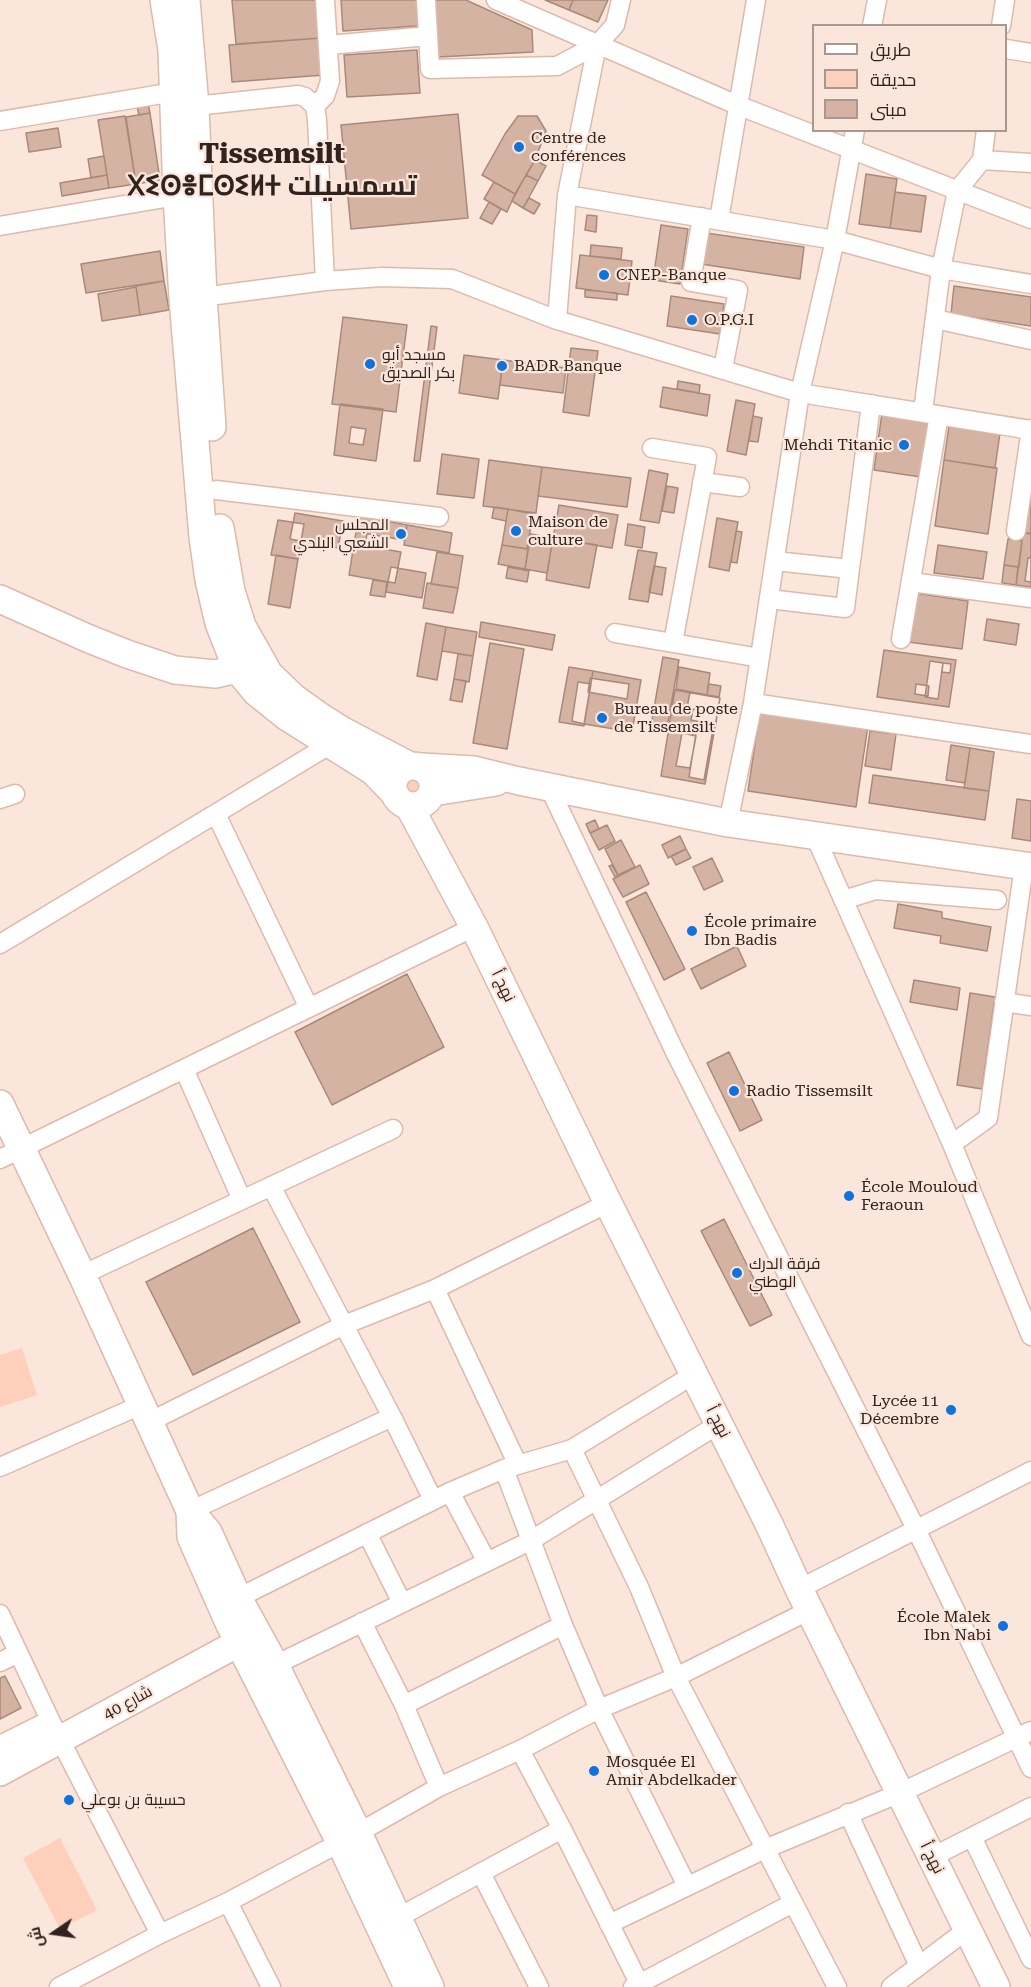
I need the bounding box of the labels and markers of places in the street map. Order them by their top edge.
place label: Centre de conférences [531,128,626,166]
marker: Centre de conférences [512,140,526,154]
place label: CNEP-Banque [616,265,726,285]
marker: CNEP-Banque [597,268,611,282]
place label: O.P.G.I [704,310,754,330]
marker: O.P.G.I [685,313,699,327]
place label: مسجد أبو بكر الصديق [382,345,455,383]
place label: BADR Banque [514,356,622,376]
marker: مسجد أبو بكر الصديق [363,357,377,371]
marker: BADR Banque [495,359,509,373]
place label: Mehdi Titanic [784,435,892,455]
marker: Mehdi Titanic [897,438,911,452]
place label: Maison de culture [528,512,608,550]
place label: المجلس الشعبي البلدي [293,515,389,553]
marker: Maison de culture [509,524,523,538]
marker: المجلس الشعبي البلدي [394,527,408,541]
place label: Bureau de poste de Tissemsilt [614,699,738,737]
marker: Bureau de poste de Tissemsilt [595,711,609,725]
place label: École primaire Ibn Badis [704,912,817,950]
marker: École primaire Ibn Badis [685,924,699,938]
place label: Radio Tissemsilt [746,1081,873,1101]
marker: Radio Tissemsilt [727,1084,741,1098]
place label: École Mouloud Feraoun [861,1177,978,1215]
marker: École Mouloud Feraoun [842,1189,856,1203]
place label: فرقة الدرك الوطني [749,1254,821,1292]
marker: فرقة الدرك الوطني [730,1266,744,1280]
place label: Lycée 11 Décembre [860,1391,939,1429]
marker: Lycée 11 Décembre [944,1403,958,1417]
place label: École Malek Ibn Nabi [897,1607,991,1645]
marker: École Malek Ibn Nabi [996,1619,1010,1633]
place label: Mosquée El Amir Abdelkader [606,1752,737,1790]
marker: Mosquée El Amir Abdelkader [587,1764,601,1778]
place label: حسيبة بن بوعلي [81,1790,186,1810]
marker: حسيبة بن بوعلي [62,1793,76,1807]

